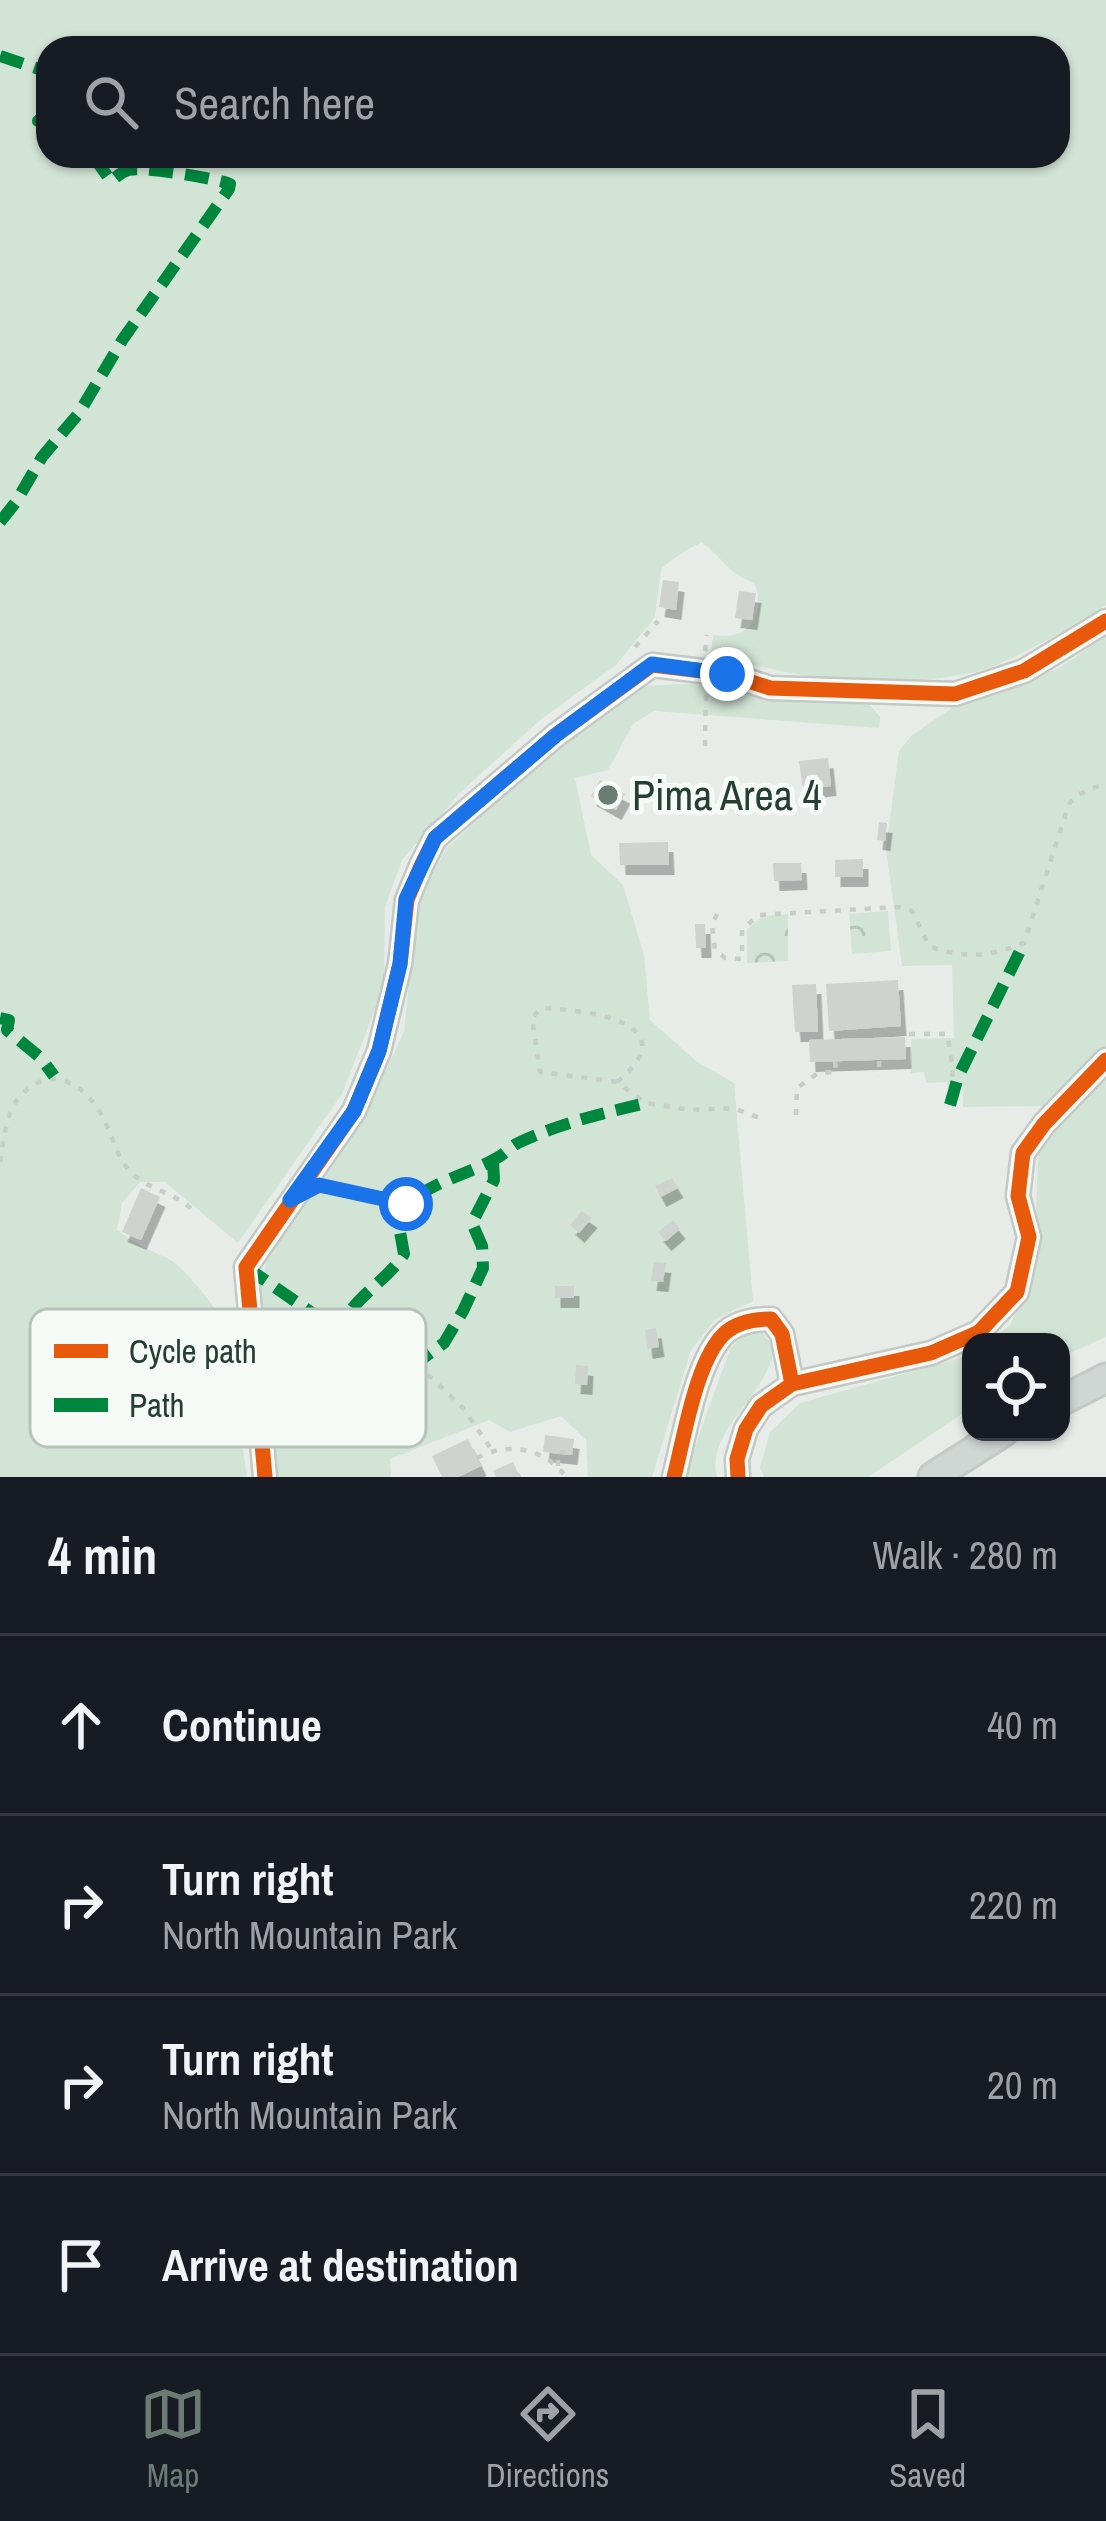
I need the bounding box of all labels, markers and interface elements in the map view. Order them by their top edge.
search box [36,36,1070,168]
icon: search [78,69,144,135]
text: Search here [174,72,375,133]
route end [700,647,754,701]
place label: Pima Area 4 [632,767,822,823]
marker: Pima Area 4 [595,782,621,808]
route start [379,1177,433,1231]
legend [30,1309,426,1447]
text: Cycle path [129,1329,257,1373]
map controls [962,1333,1070,1441]
button: locate [962,1333,1070,1441]
text: Path [129,1383,185,1427]
text: 4 min [48,1521,157,1590]
text: Walk · 280 m [873,1529,1058,1581]
icon: ahead [48,1692,114,1758]
text: Continue [162,1694,322,1755]
text: 40 m [987,1699,1058,1751]
text: Turn right [162,1848,334,1909]
icon: right [48,1872,114,1938]
text: 220 m [969,1879,1058,1931]
text: North Mountain Park [162,1909,457,1961]
text: Turn right [162,2028,334,2089]
icon: right [48,2052,114,2118]
text: 20 m [987,2059,1058,2111]
text: North Mountain Park [162,2089,457,2141]
icon: arrive [48,2232,114,2298]
text: Arrive at destination [162,2234,519,2295]
tab: Map [140,2381,206,2497]
tab: Directions [486,2381,609,2497]
tab: Saved [889,2381,966,2497]

